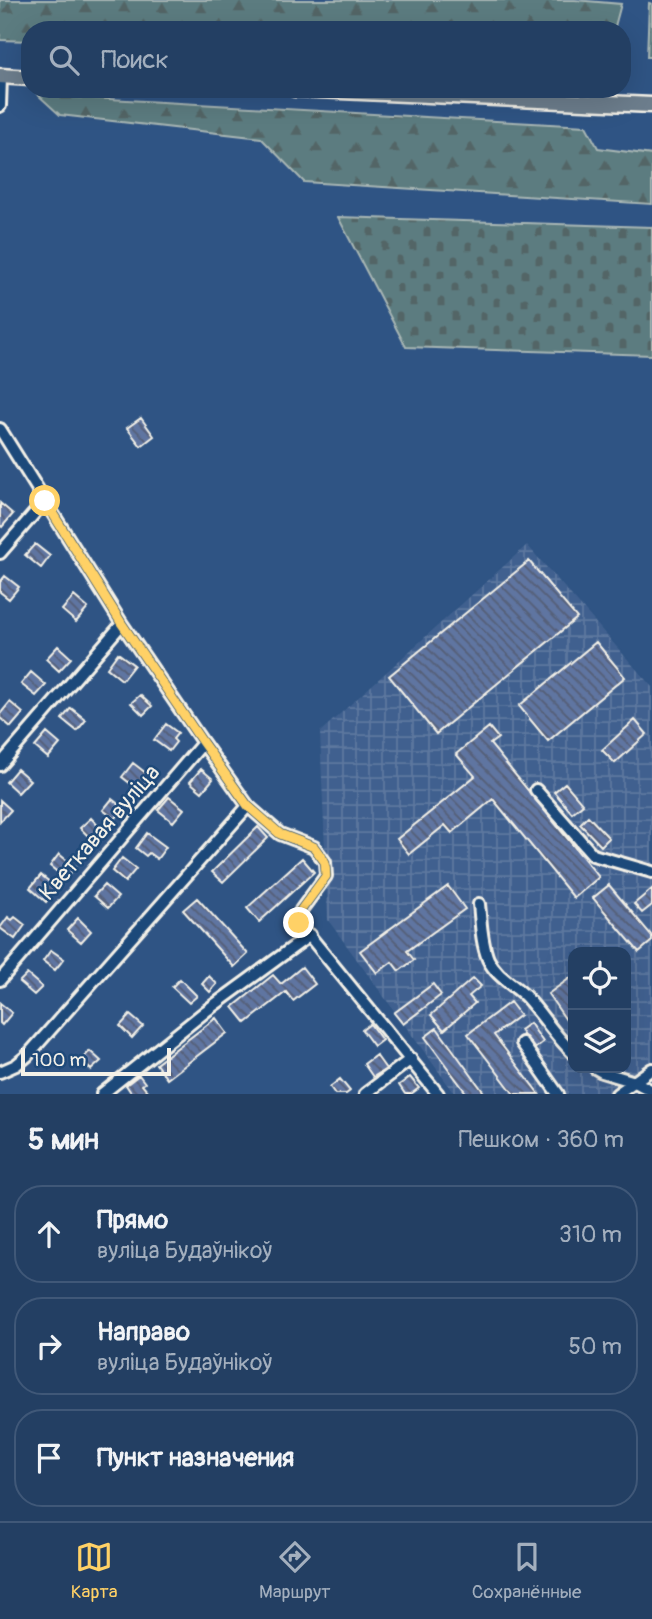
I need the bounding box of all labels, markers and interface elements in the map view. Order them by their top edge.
search box [21,21,631,98]
icon: search [45,41,83,79]
text: Поиск [101,44,169,76]
route start [29,485,60,516]
street label: Кветкавая вуліца [33,759,166,906]
route end [283,907,314,938]
map controls [568,947,631,1073]
button: locate [568,947,631,1010]
button: layers [568,1010,631,1073]
scale bar [21,1045,172,1077]
text: 100 m [32,1048,86,1072]
text: 5 мин [28,1121,99,1158]
text: Пешком · 360 m [458,1125,624,1154]
text: Прямо [97,1204,168,1236]
icon: ahead [30,1215,68,1253]
text: 310 m [559,1220,622,1249]
text: вуліца Будаўнікоў [97,1236,272,1265]
text: Направо [97,1316,190,1348]
icon: right [30,1327,68,1365]
text: 50 m [568,1332,622,1361]
text: вуліца Будаўнікоў [97,1348,272,1377]
icon: arrive [30,1439,68,1477]
text: Пункт назначения [97,1442,294,1474]
tab: Карта [71,1538,118,1604]
tab: Маршрут [259,1538,331,1604]
tab: Сохранённые [472,1538,581,1604]

